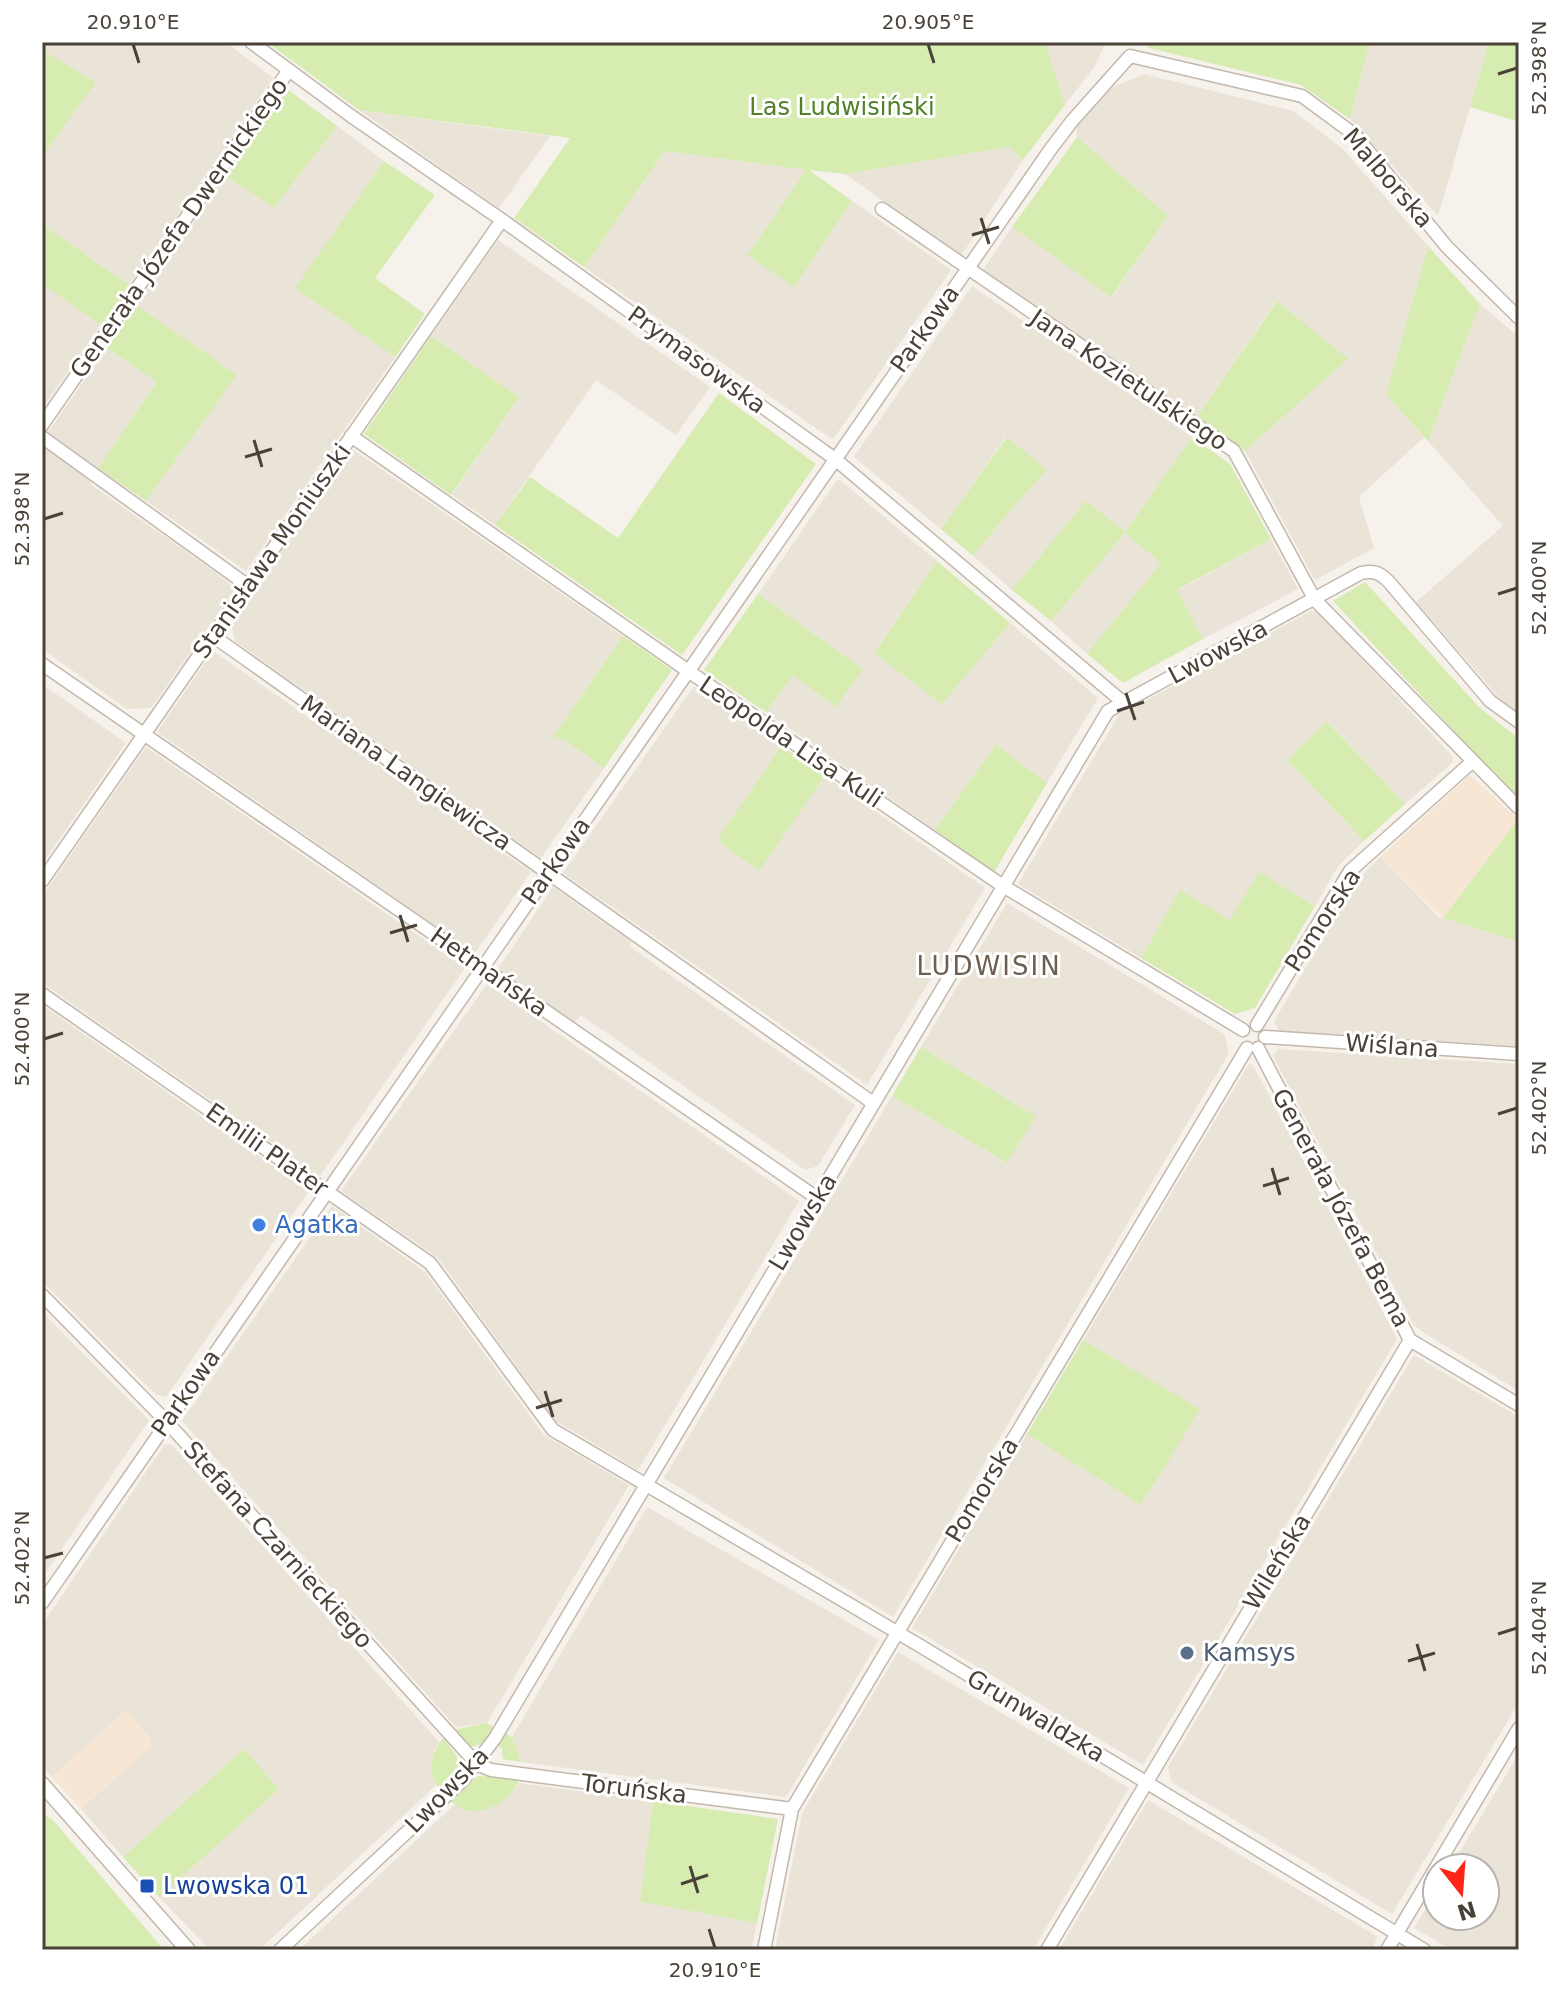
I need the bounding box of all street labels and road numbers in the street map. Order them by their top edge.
street label: Generała Józefa Dwernickiego [64,73,294,383]
street label: Malborska [1337,123,1439,233]
street label: Parkowa [885,280,965,378]
street label: Prymasowska [623,301,771,419]
street label: Jana Kozietulskiego [1023,303,1233,456]
street label: Stanisława Moniuszki [187,438,357,664]
street label: Lwowska [1164,614,1272,690]
street label: Leopolda Lisa Kuli [694,670,888,814]
street label: Mariana Langiewicza [295,690,517,856]
street label: Parkowa [516,812,596,910]
street label: Pomorska [1279,863,1367,977]
street label: Hetmańska [425,921,553,1023]
street label: Wiślana [1344,1029,1440,1063]
street label: Generała Józefa Bema [1266,1084,1416,1332]
street label: Emilii Plater [201,1098,334,1202]
street label: Lwowska [763,1169,843,1275]
street label: Parkowa [146,1344,226,1442]
street label: Pomorska [940,1433,1024,1547]
street label: Stefana Czarnieckiego [178,1436,378,1654]
street label: Wileńska [1237,1509,1317,1615]
street label: Grunwaldzka [962,1664,1110,1768]
street label: Lwowska [399,1741,495,1839]
street label: Toruńska [579,1769,688,1809]

